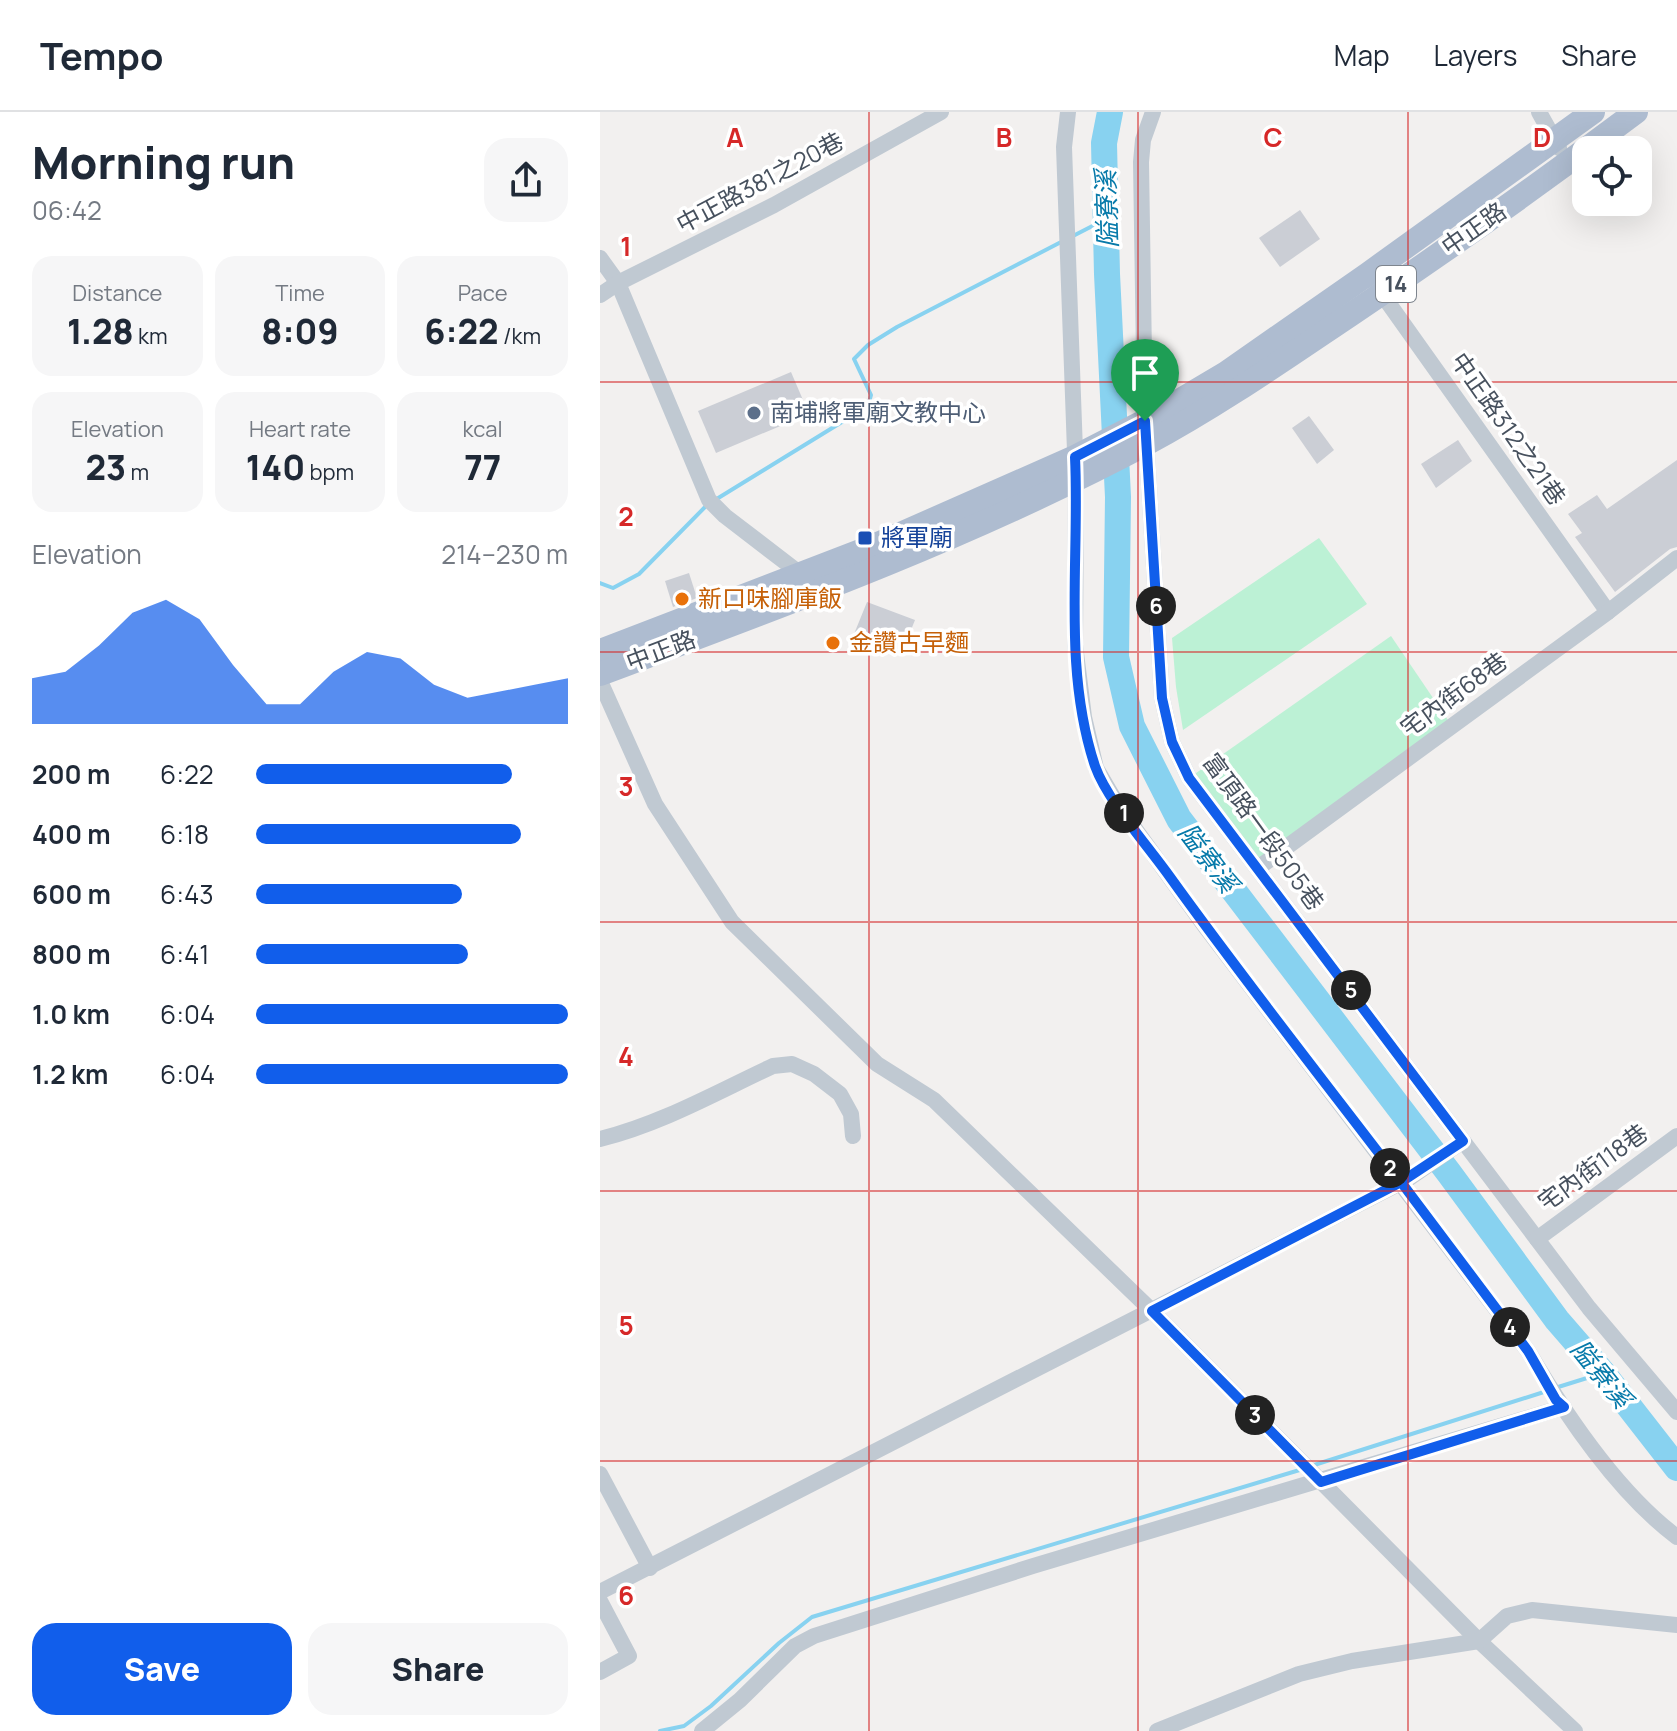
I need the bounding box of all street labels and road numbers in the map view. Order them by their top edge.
street label: 中正路381之20巷 [670,124,849,240]
street label: 中正路 [1434,194,1512,262]
road number: 14 [1376,266,1416,302]
street label: 中正路312之21巷 [1444,345,1574,511]
street label: 中正路 [621,621,700,678]
street label: 宅內街68巷 [1393,644,1513,744]
street label: 富頂路一段505巷 [1196,746,1332,916]
street label: 宅內街118巷 [1530,1116,1654,1218]

